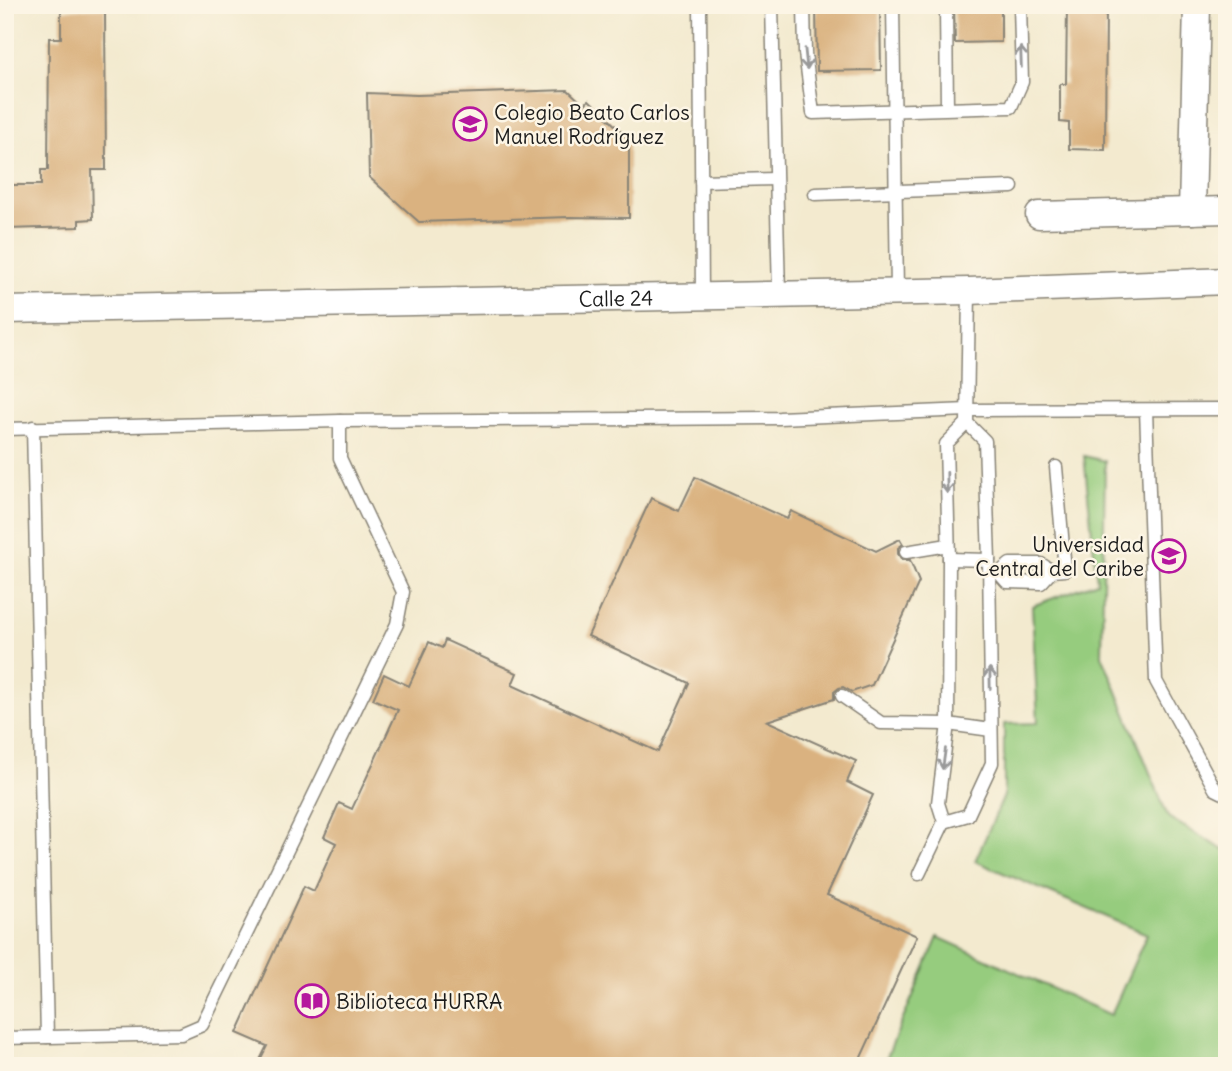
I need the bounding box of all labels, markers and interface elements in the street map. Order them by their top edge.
one-way arrow [1015,46,1028,69]
one-way arrow [800,47,813,70]
place label: Colegio Beato Carlos Manuel Rodríguez [494,99,690,150]
school or university icon: Colegio Beato Carlos Manuel Rodríguez [451,105,489,143]
street label: Calle 24 [578,284,654,312]
one-way arrow [940,471,953,494]
place label: Universidad Central del Caribe [975,531,1144,582]
school or university icon: Universidad Central del Caribe [1150,537,1188,575]
one-way arrow [983,667,997,690]
one-way arrow [937,747,950,770]
library icon: Biblioteca HURRA [293,982,331,1020]
place label: Biblioteca HURRA [336,988,502,1015]

